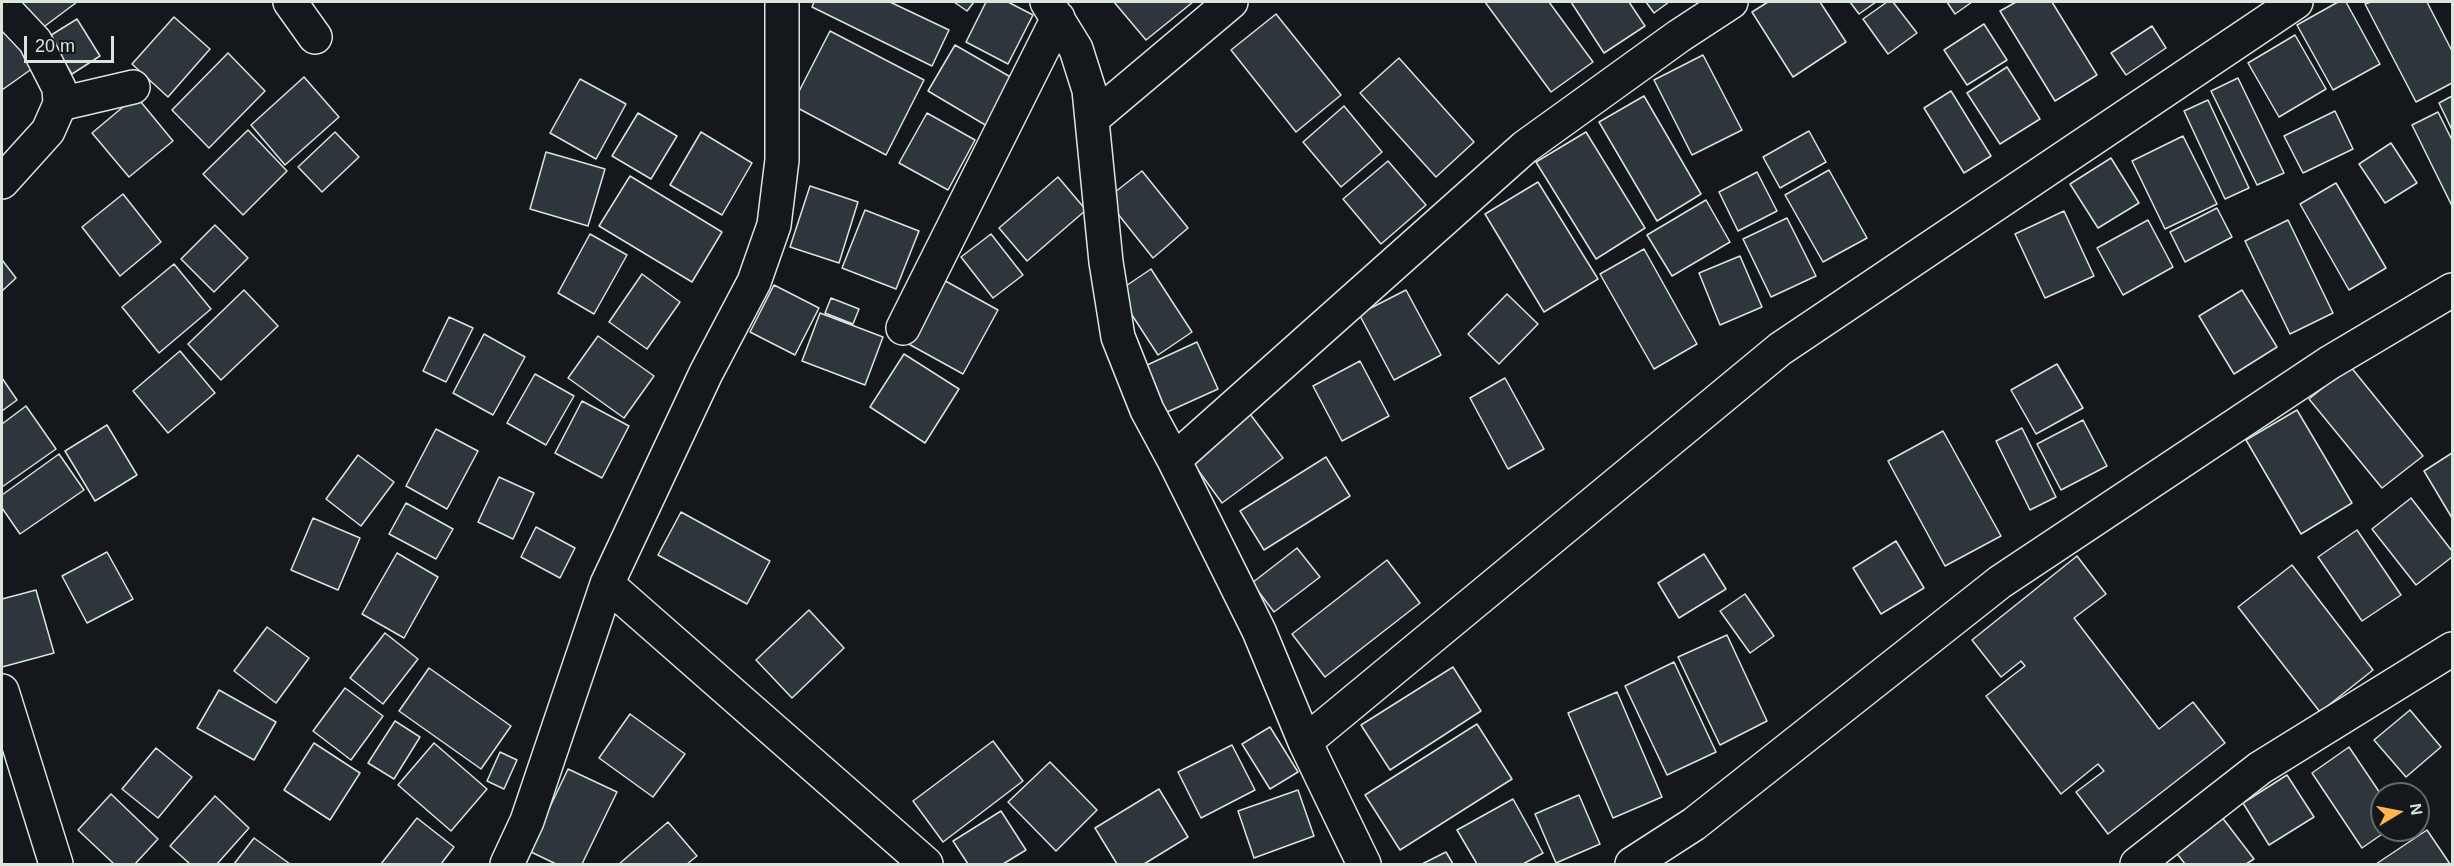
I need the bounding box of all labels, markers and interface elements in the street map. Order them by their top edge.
scale bar [27,24,117,62]
text: 20 m [35,36,75,56]
north arrow [2370,782,2430,842]
text: N [2407,802,2426,816]

